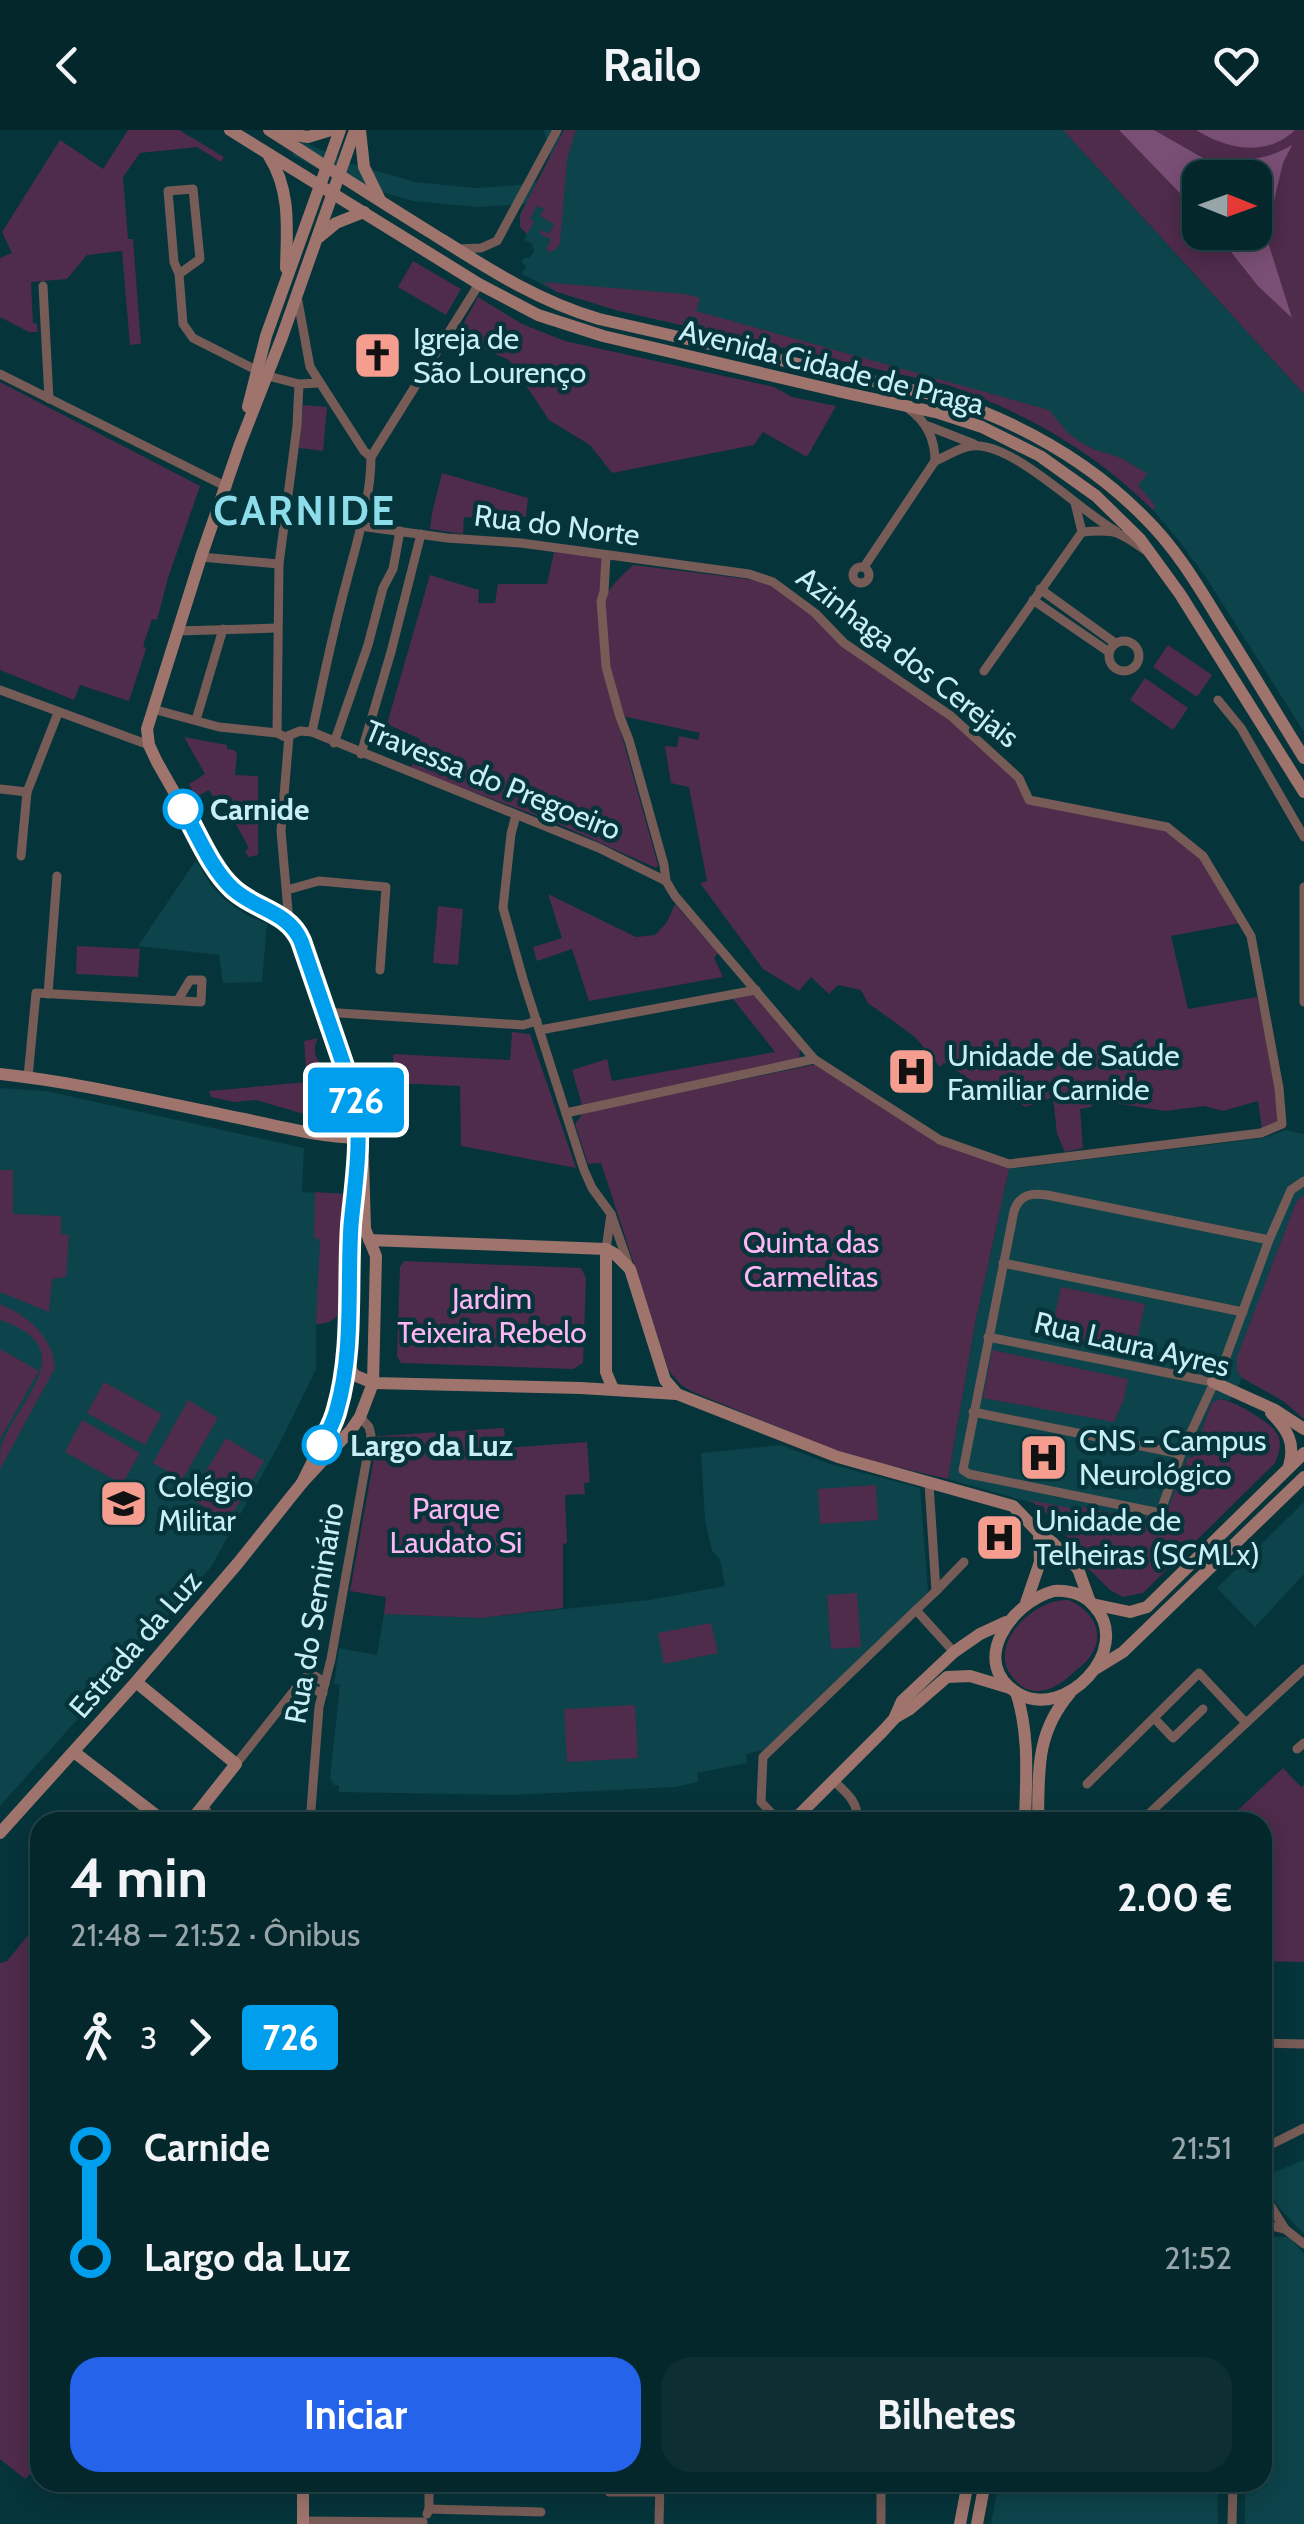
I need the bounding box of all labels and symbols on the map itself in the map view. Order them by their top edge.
north arrow [1182,160,1272,250]
street label: Avenida Cidade de Praga [676,311,989,423]
place label: Igreja de São Lourenço [413,320,586,391]
church icon: Igreja de São Lourenço [352,329,404,381]
district label: CARNIDE [214,486,396,535]
street label: Rua do Norte [472,496,642,554]
street label: Azinhaga dos Cerejais [789,559,1027,755]
street label: Travessa do Pregoeiro [360,712,626,848]
marker: Carnide [164,790,202,828]
place label: Carnide [210,791,309,828]
place label: Unidade de Saúde Familiar Carnide [947,1037,1180,1108]
hospital icon: Unidade de Saúde Familiar Carnide [886,1046,938,1098]
line badge: 726 [298,1068,414,1132]
park label: Quinta das Carmelitas [743,1224,879,1295]
park label: Jardim Teixeira Rebelo [397,1280,587,1351]
street label: Rua Laura Ayres [1031,1304,1233,1384]
place label: CNS - Campus Neurológico [1079,1422,1266,1493]
marker: Largo da Luz [303,1426,341,1464]
place label: Largo da Luz [350,1427,513,1464]
hospital icon: CNS - Campus Neurológico [1018,1431,1070,1483]
place label: Colégio Militar [158,1468,253,1539]
school or university icon: Colégio Militar [97,1477,149,1529]
park label: Parque Laudato Si [390,1490,522,1561]
street label: Rua do Seminário [276,1500,352,1726]
place label: Unidade de Telheiras (SCMLx) [1035,1502,1260,1573]
hospital icon: Unidade de Telheiras (SCMLx) [974,1511,1026,1563]
street label: Estrada da Luz [61,1563,209,1725]

